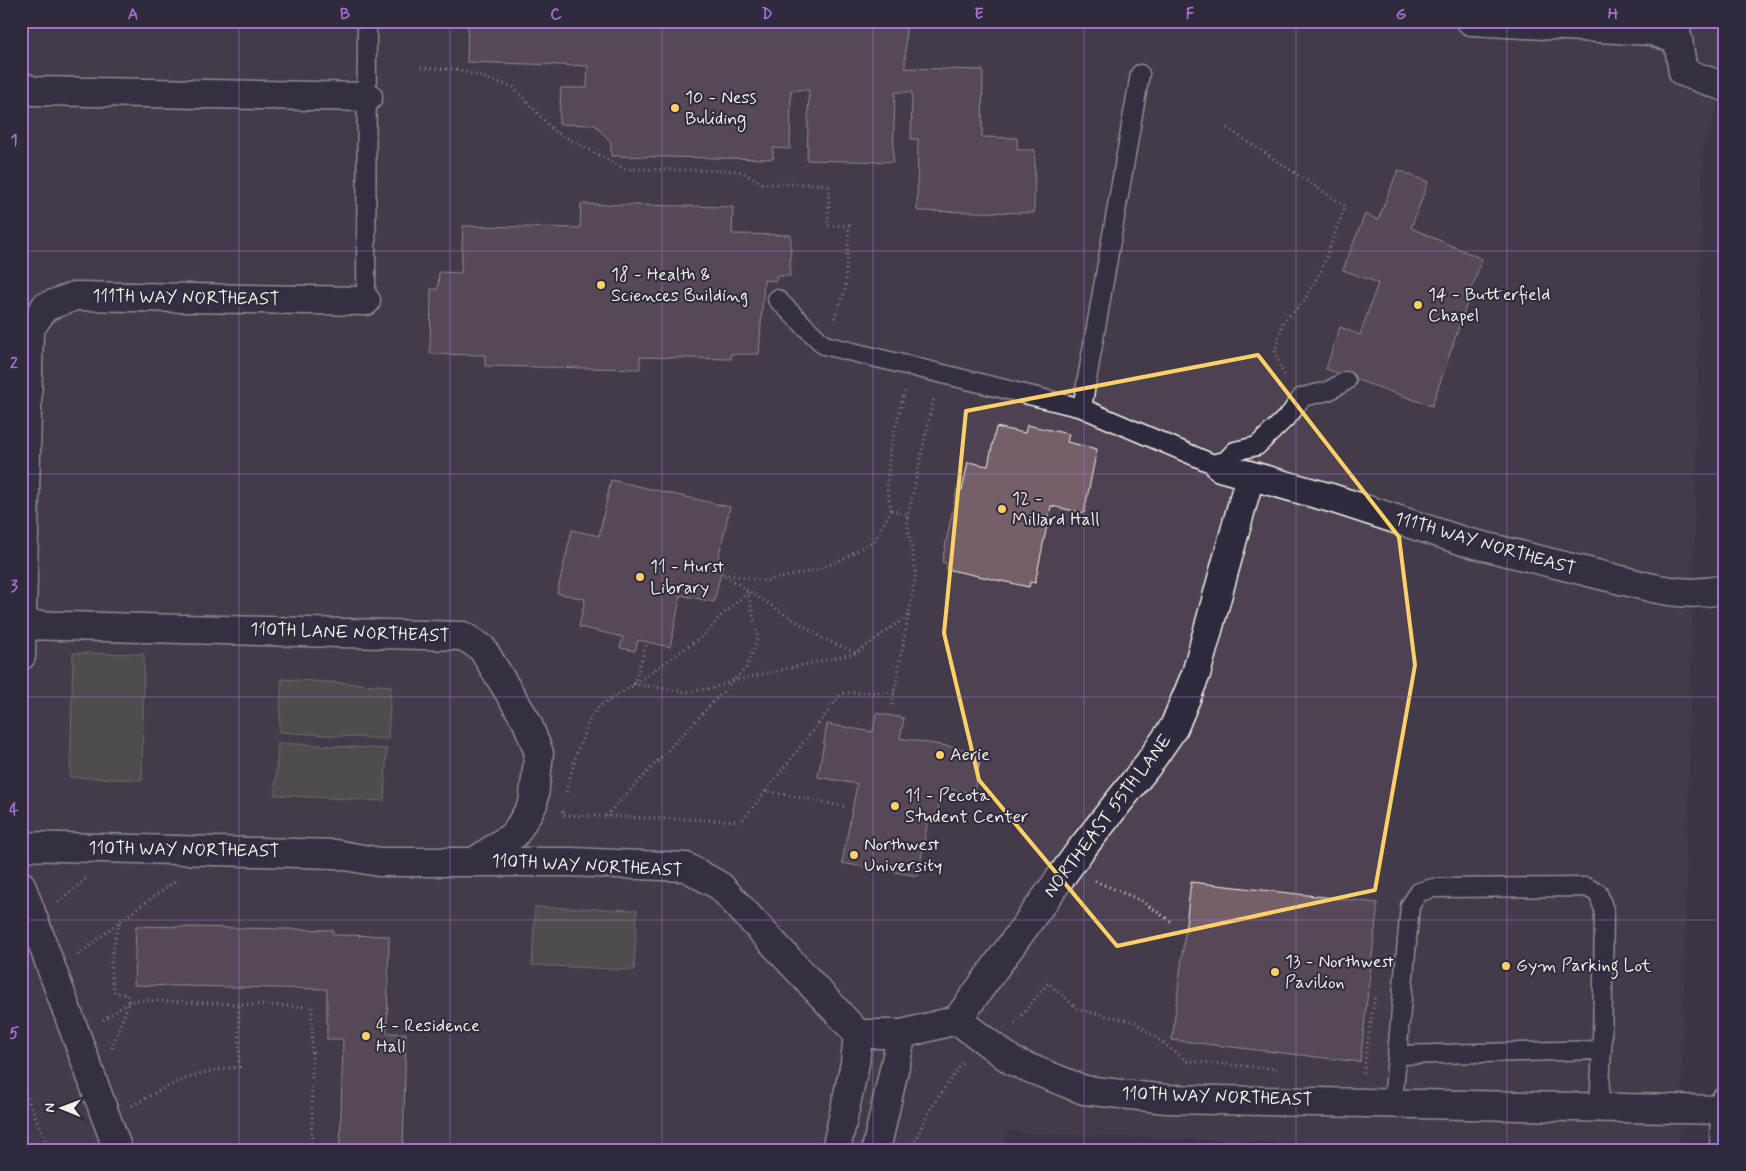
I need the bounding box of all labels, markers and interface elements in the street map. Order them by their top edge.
text: A [128,4,138,25]
text: B [340,4,350,25]
text: C [550,4,562,25]
text: D [761,4,773,25]
text: E [974,4,984,25]
text: F [1186,4,1195,25]
text: G [1396,4,1407,25]
text: H [1608,4,1619,25]
place label: 10 - Ness Buliding [685,86,757,132]
marker: 10 - Ness Buliding [669,102,681,114]
text: 1 [10,130,18,151]
place label: 18 - Health & Sciences Building [611,263,748,308]
marker: 18 - Health & Sciences Building [595,279,607,291]
place label: 14 - Butterfield Chapel [1428,283,1550,328]
street label: 111TH WAY NORTHEAST [92,284,280,312]
marker: 14 - Butterfield Chapel [1412,299,1424,311]
text: 2 [10,353,18,374]
place label: 12 - Millard Hall [1012,487,1100,532]
marker: 12 - Millard Hall [996,503,1008,515]
street label: 111TH WAY NORTHEAST [1392,507,1578,581]
place label: 11 - Hurst Library [650,555,724,600]
marker: 11 - Hurst Library [634,571,646,583]
text: 3 [10,576,18,597]
street label: 110TH LANE NORTHEAST [250,618,450,648]
street label: NORTHEAST 55TH LANE [1039,729,1178,903]
place label: Aerie [950,743,990,767]
marker: Aerie [934,749,946,761]
place label: 11 - Pecota Student Center [905,784,1029,829]
text: 4 [9,799,19,820]
marker: 11 - Pecota Student Center [889,800,901,812]
place label: Northwest University [864,833,942,878]
street label: 110TH WAY NORTHEAST [88,836,280,864]
street label: 110TH WAY NORTHEAST [491,849,683,883]
marker: Northwest University [848,849,860,861]
place label: 13 - Northwest Pavilion [1285,950,1395,995]
place label: Gym Parking Lot [1516,954,1652,980]
marker: Gym Parking Lot [1500,960,1512,972]
marker: 13 - Northwest Pavilion [1269,966,1281,978]
place label: 4 - Residence Hall [376,1014,480,1059]
text: 5 [9,1023,19,1044]
marker: 4 - Residence Hall [360,1030,372,1042]
street label: 110TH WAY NORTHEAST [1121,1082,1313,1112]
north arrow [38,1084,88,1134]
text: N [41,1103,59,1113]

